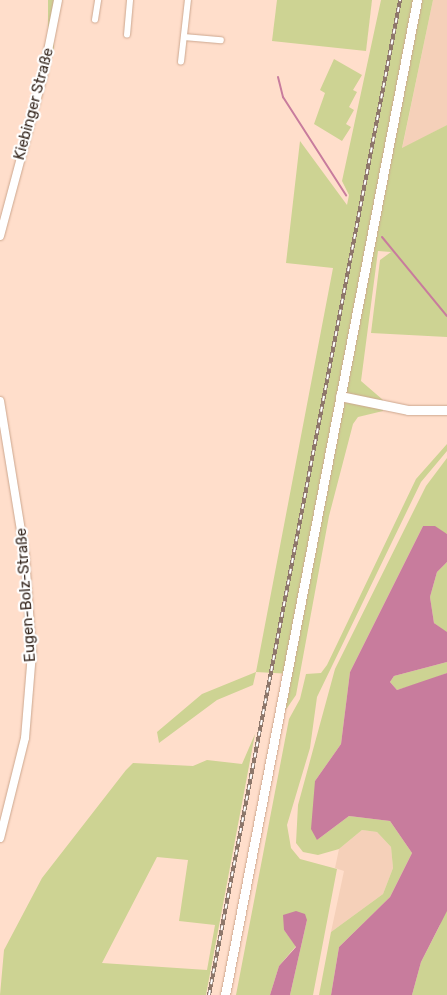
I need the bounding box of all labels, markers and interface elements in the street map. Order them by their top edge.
street label: Kiebinger Straße [10,46,58,162]
street label: Eugen-Bolz-Straße [12,527,40,663]

